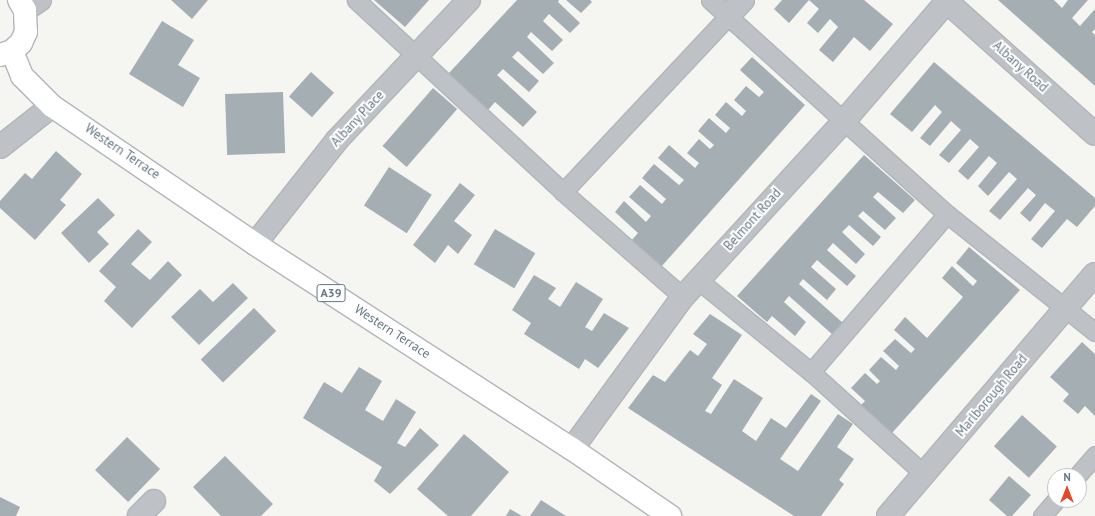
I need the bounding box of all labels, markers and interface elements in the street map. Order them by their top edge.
street label: Albany Road [989,38,1051,96]
street label: Albany Place [328,88,388,150]
street label: Western Terrace [81,121,163,183]
street label: Belmont Road [721,186,785,254]
road number: A39 [316,283,346,303]
street label: Western Terrace [351,302,433,362]
street label: Marlborough Road [953,352,1031,440]
north arrow [1047,468,1087,508]
text: N [1063,470,1071,484]

